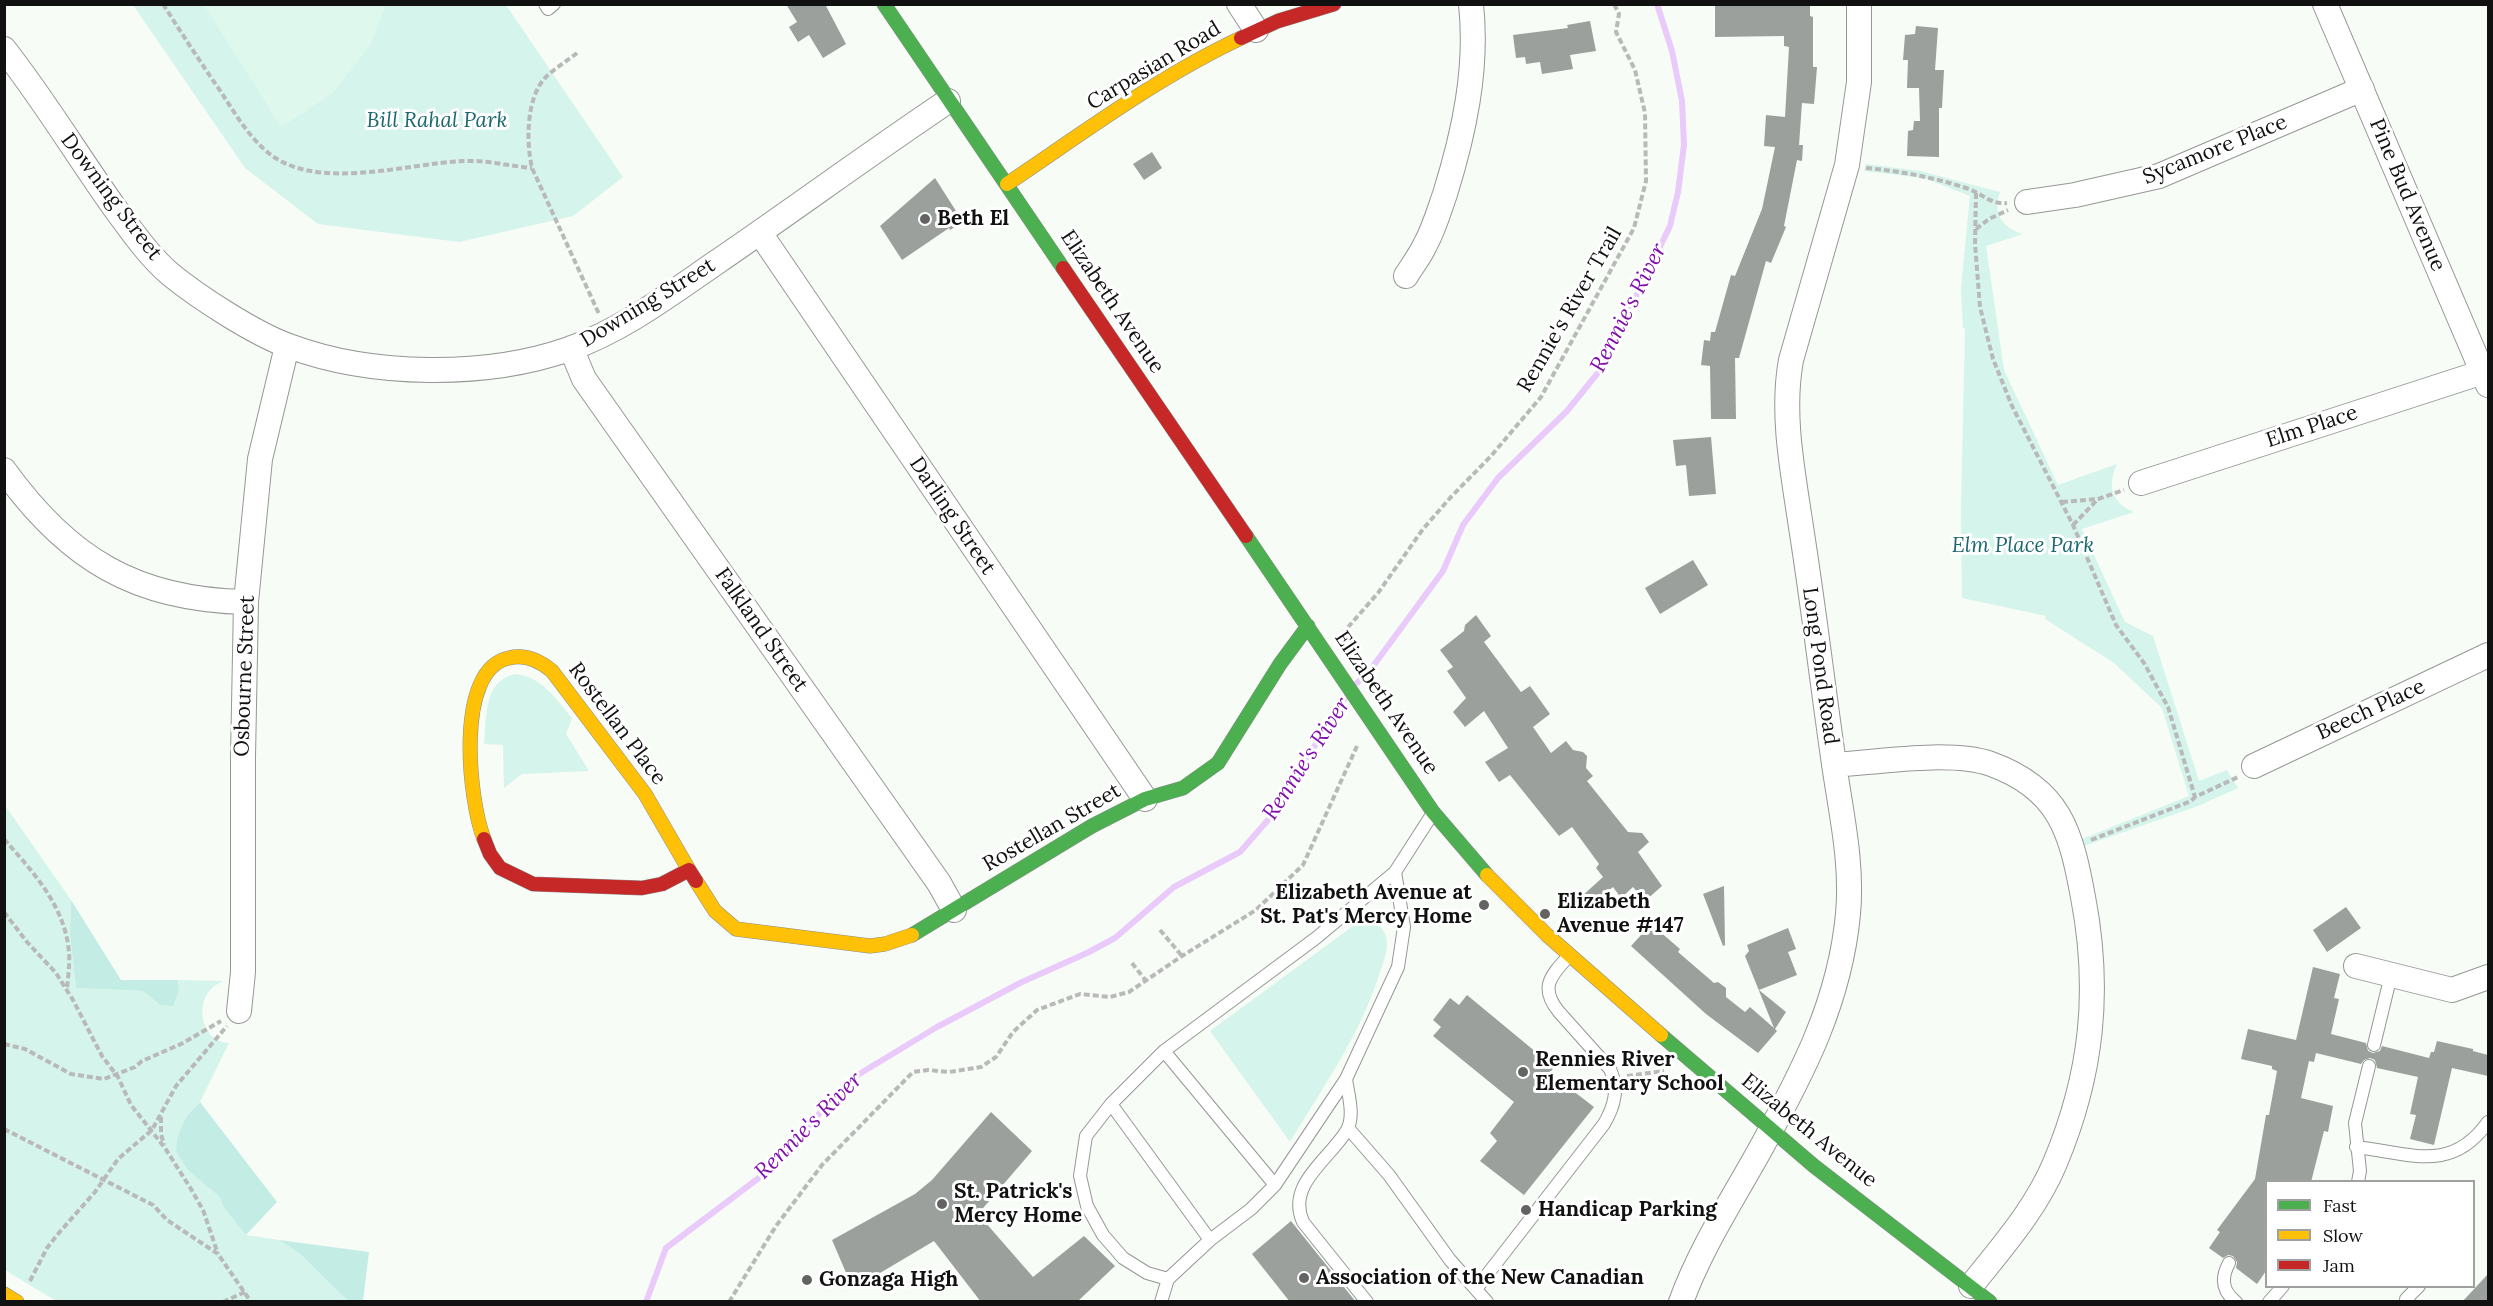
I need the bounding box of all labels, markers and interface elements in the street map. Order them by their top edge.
street label: Carpasian Road [1083,16,1225,116]
park label: Bill Rahal Park [367,108,507,134]
street label: Sycamore Place [2139,110,2291,190]
street label: Pine Bud Avenue [2364,115,2450,275]
street label: Downing Street [55,128,167,266]
place label: Beth El [937,206,1009,232]
marker: Beth El [918,212,932,226]
street label: Rennie's River Trail [1512,223,1628,397]
street label: Elizabeth Avenue [1055,226,1169,378]
water label: Rennie's River [1585,239,1673,377]
street label: Downing Street [576,253,720,353]
street label: Elm Place [2263,400,2361,454]
street label: Darling Street [903,452,1001,580]
park label: Elm Place Park [1952,533,2094,559]
street label: Falkland Street [709,563,813,697]
street label: Long Pond Road [1796,586,1844,746]
street label: Osbourne Street [230,595,260,757]
street label: Elizabeth Avenue [1329,627,1443,779]
street label: Rostellan Place [563,658,671,790]
street label: Beech Place [2313,674,2429,746]
water label: Rennie's River [1257,693,1357,825]
street label: Rostellan Street [979,778,1125,878]
place label: Elizabeth Avenue at St. Pat's Mercy Home [1260,880,1472,930]
place label: Elizabeth Avenue #147 [1557,889,1684,939]
marker: Elizabeth Avenue at St. Pat's Mercy Home [1477,898,1491,912]
marker: Elizabeth Avenue #147 [1538,907,1552,921]
place label: Rennies River Elementary School [1535,1047,1724,1097]
marker: Rennies River Elementary School [1516,1065,1530,1079]
water label: Rennie's River [750,1067,868,1185]
street label: Elizabeth Avenue [1736,1069,1882,1193]
place label: St. Patrick's Mercy Home [954,1179,1082,1229]
legend [2265,1180,2475,1288]
text: Fast [2323,1194,2357,1217]
marker: St. Patrick's Mercy Home [935,1197,949,1211]
place label: Handicap Parking [1538,1197,1717,1223]
marker: Handicap Parking [1519,1203,1533,1217]
text: Slow [2323,1224,2363,1247]
text: Jam [2323,1254,2355,1277]
place label: Association of the New Canadian [1316,1265,1644,1291]
place label: Gonzaga High [819,1267,958,1293]
marker: Association of the New Canadian [1297,1271,1311,1285]
marker: Gonzaga High [800,1273,814,1287]

